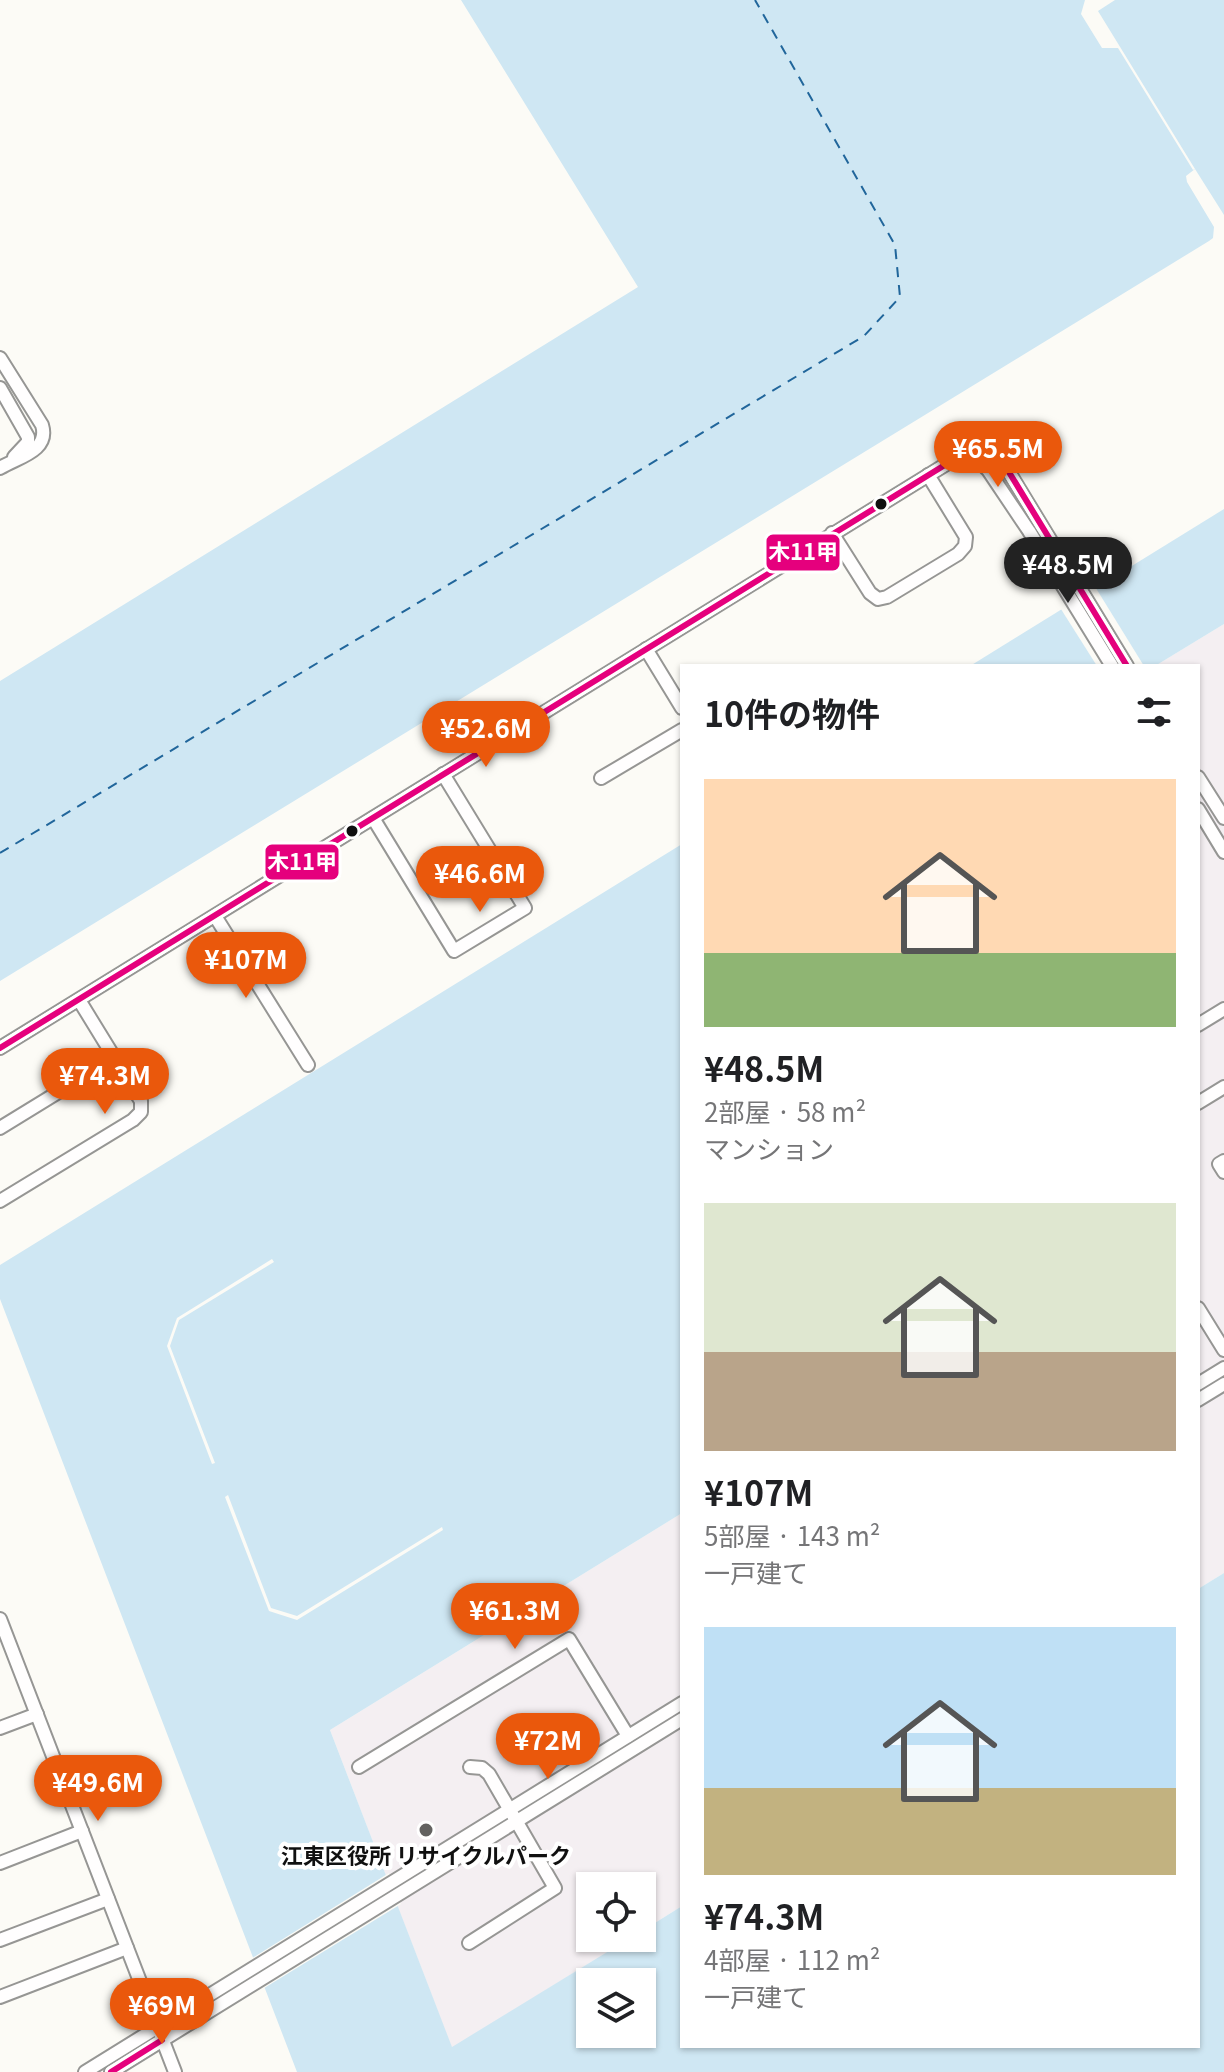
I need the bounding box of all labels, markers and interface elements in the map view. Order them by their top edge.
pin: ¥65.5M [933,421,1063,489]
text: ¥65.5M [952,428,1044,465]
unlabelled marker [873,496,889,512]
line badge: 木11甲 [765,533,841,572]
text: 木11甲 [768,534,838,566]
pin: ¥48.5M [1003,537,1133,605]
text: ¥48.5M [1022,544,1114,581]
text: 10件の物件 [704,688,880,737]
icon: filters [1132,690,1176,734]
pin: ¥52.6M [421,701,551,769]
text: ¥52.6M [440,708,532,745]
unlabelled marker [344,823,360,839]
icon: home [868,831,1012,975]
line badge: 木11甲 [264,843,340,881]
text: 木11甲 [267,844,337,876]
pin: ¥46.6M [415,846,545,914]
text: ¥46.6M [434,853,526,890]
pin: ¥107M [190,932,302,1000]
text: ¥107M [204,939,288,976]
text: ¥48.5M [704,1043,824,1092]
pin: ¥74.3M [40,1048,170,1116]
text: ¥74.3M [59,1055,151,1092]
text: 2部屋 · 58 m² [704,1092,866,1129]
text: マンション [704,1129,834,1166]
icon: home [868,1255,1012,1399]
text: ¥107M [704,1467,813,1516]
text: 5部屋 · 143 m² [704,1516,881,1553]
text: 一戸建て [704,1553,808,1590]
pin: ¥61.3M [450,1583,580,1651]
text: ¥61.3M [469,1590,561,1627]
icon: home [868,1679,1012,1823]
pin: ¥72M [501,1713,595,1781]
text: ¥72M [514,1720,582,1757]
pin: ¥49.6M [33,1755,163,1823]
text: ¥49.6M [52,1762,144,1799]
marker: 江東区役所 リサイクルパーク [417,1821,435,1839]
place label: 江東区役所 リサイクルパーク [281,1838,571,1870]
map controls [576,1872,656,2048]
button: locate [576,1872,656,1952]
text: ¥74.3M [704,1891,824,1940]
text: 4部屋 · 112 m² [704,1940,881,1977]
button: layers [576,1968,656,2048]
text: 一戸建て [704,1977,808,2014]
pin: ¥69M [115,1978,209,2046]
text: ¥69M [128,1985,196,2022]

